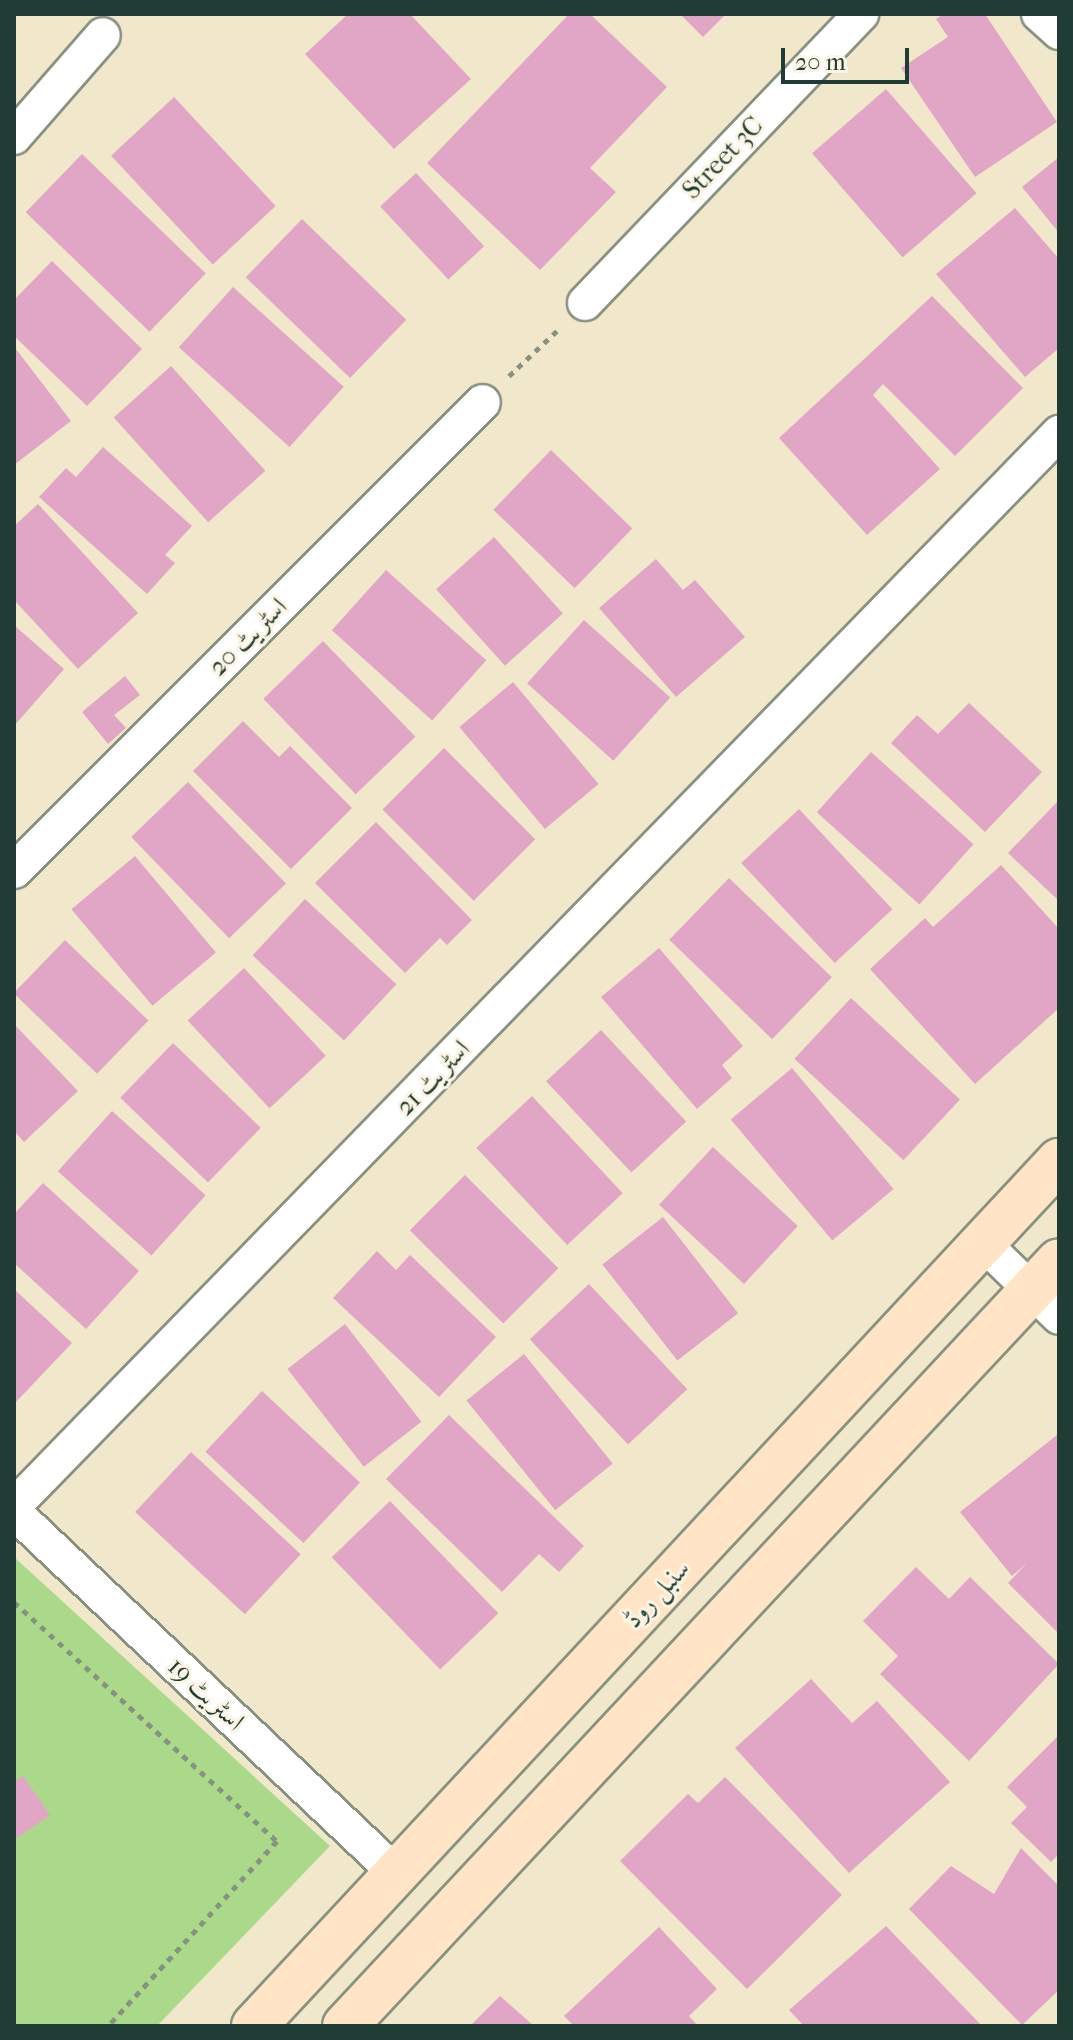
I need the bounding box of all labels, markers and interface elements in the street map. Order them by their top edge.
scale bar [785,32,913,82]
text: 20 m [795,48,846,76]
street label: Street 3C [676,110,770,206]
street label: اسٹریٹ 20 [202,591,294,683]
street label: اسٹریٹ 21 [390,1034,476,1122]
street label: سنبل روڈ [618,1553,696,1635]
street label: اسٹریٹ 19 [161,1651,251,1737]

